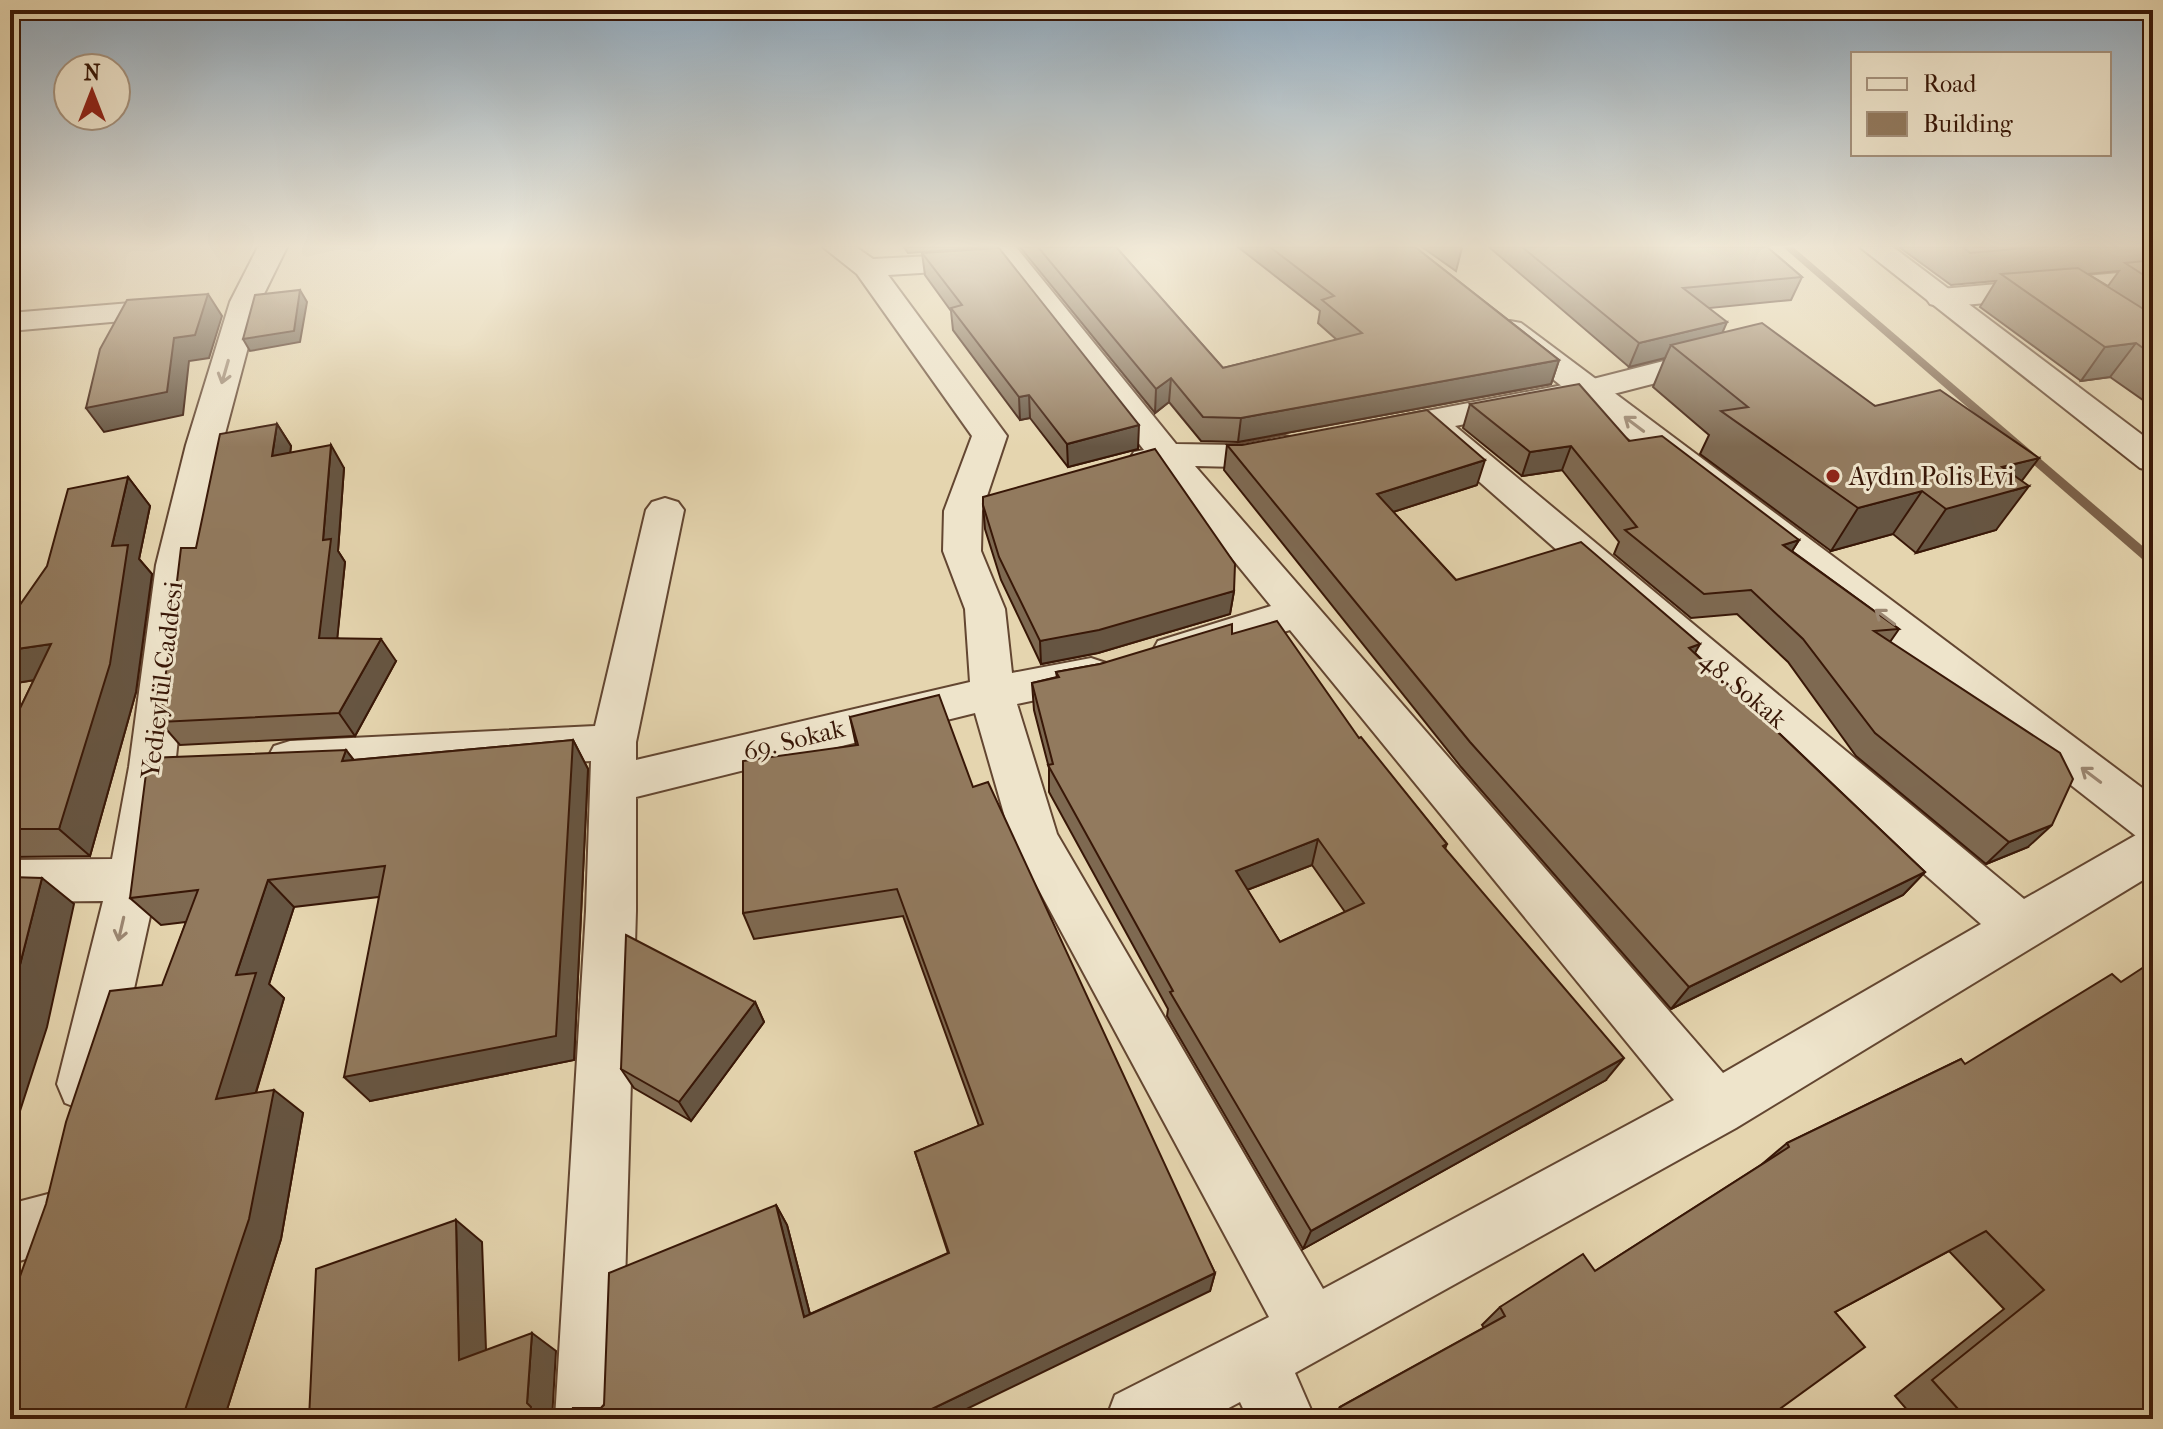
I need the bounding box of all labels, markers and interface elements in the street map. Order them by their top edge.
north arrow [52,52,132,132]
legend [1851,52,2111,156]
text: N [84,60,101,86]
text: Road [1923,70,1977,98]
text: Building [1923,110,2014,138]
one-way arrow [217,358,232,384]
one-way arrow [1624,416,1645,433]
place label: Aydın Polis Evi [1848,461,2015,492]
marker: Aydın Polis Evi [1824,467,1842,485]
street label: Yedieylül Caddesi [134,579,190,781]
one-way arrow [1875,608,1896,625]
street label: 48. Sokak [1693,645,1793,736]
street label: 69. Sokak [740,712,849,768]
one-way arrow [2081,766,2102,783]
one-way arrow [113,916,128,941]

